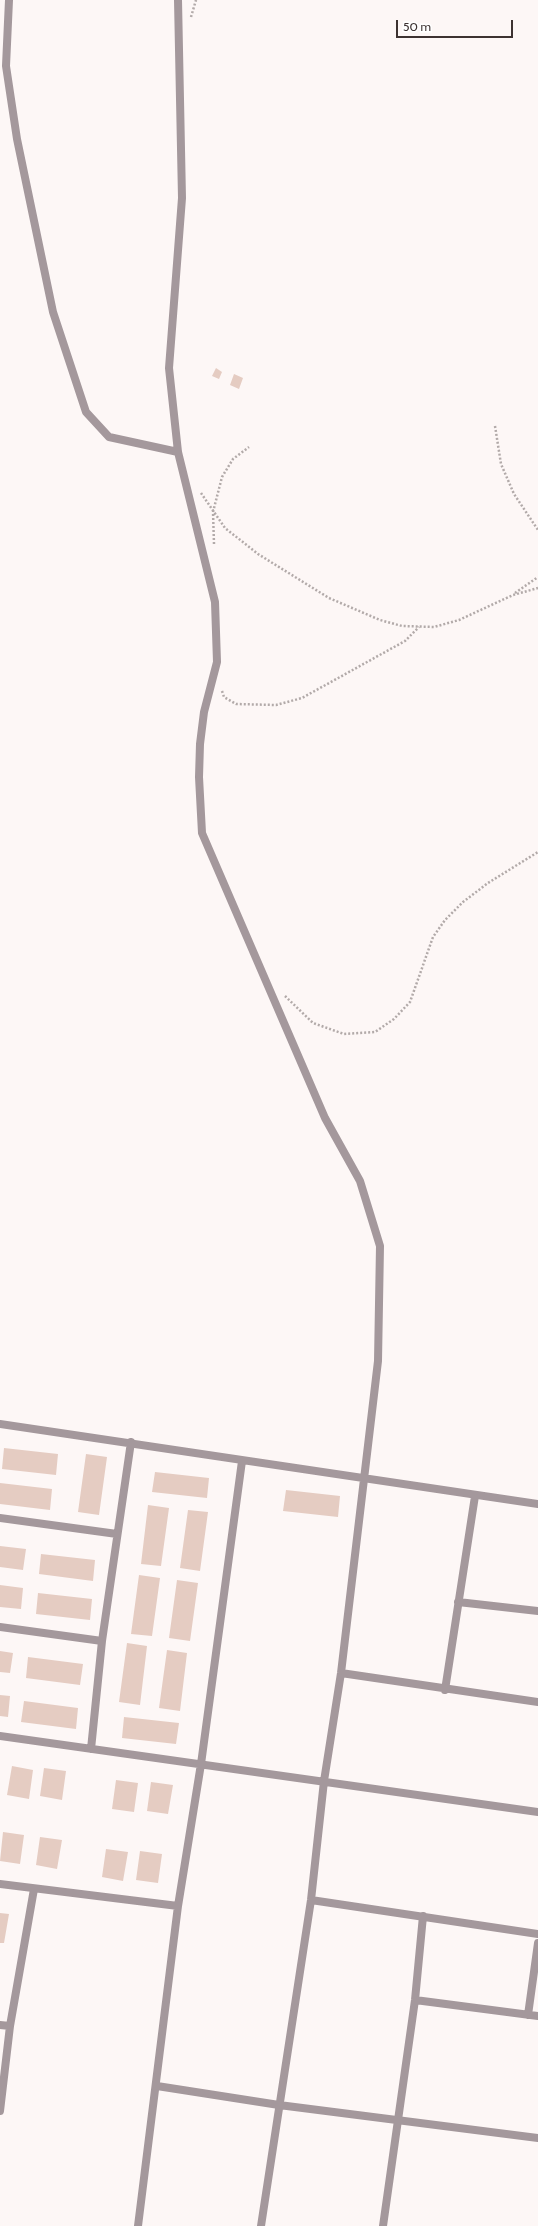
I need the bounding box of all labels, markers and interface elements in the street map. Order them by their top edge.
scale bar [398,12,515,38]
text: 50 m [403,19,431,34]

